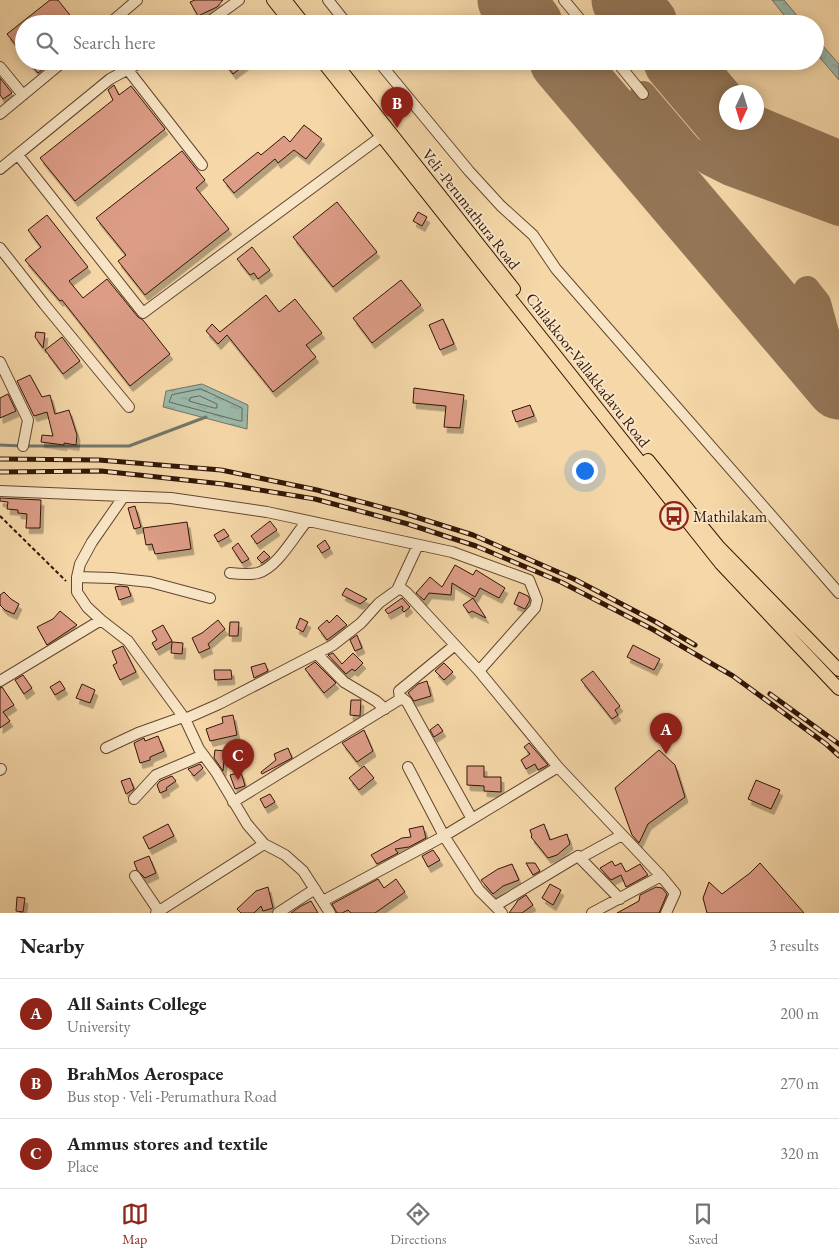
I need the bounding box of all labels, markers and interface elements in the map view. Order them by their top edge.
search box [15,15,824,70]
icon: search [33,29,61,57]
text: Search here [73,30,155,55]
north arrow [719,85,764,130]
pin: B [381,87,413,128]
street label: Veli -Perumathura Road [417,144,525,274]
street label: Chilakkoor-Vallakkadavu Road [521,288,655,452]
your location [572,458,598,484]
bus stop icon: Mathilakam [659,501,689,531]
place label: Mathilakam [693,506,768,527]
pin: A [650,713,682,754]
pin: C [222,739,254,780]
text: Nearby [20,932,84,959]
text: 3 results [769,935,819,956]
text: All Saints College [67,991,207,1016]
text: A [30,1003,42,1024]
text: 200 m [780,1003,819,1024]
text: University [67,1016,131,1037]
text: BrahMos Aerospace [67,1061,223,1086]
text: B [31,1073,41,1094]
text: 270 m [780,1073,819,1094]
text: Bus stop · Veli -Perumathura Road [67,1086,277,1107]
text: Ammus stores and textile [67,1131,268,1156]
text: C [30,1143,42,1164]
text: 320 m [780,1143,819,1164]
text: Place [67,1156,99,1177]
tab: Map [121,1200,149,1248]
tab: Directions [390,1200,447,1248]
tab: Saved [688,1200,718,1248]

